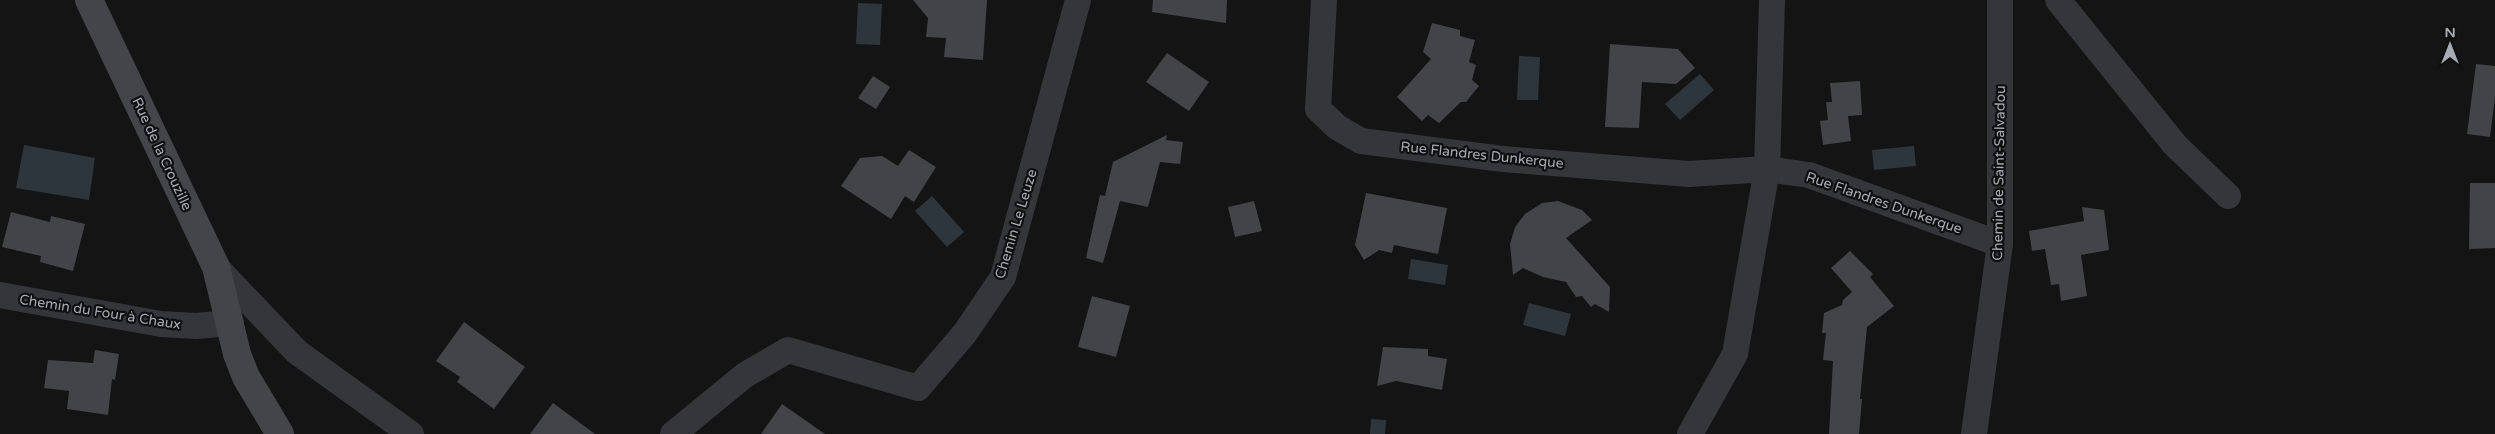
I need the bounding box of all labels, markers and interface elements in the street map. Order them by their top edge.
north arrow [2425,20,2475,70]
text: N [2444,24,2456,41]
street label: Chemin de Saint-Salvadou [1989,85,2009,261]
street label: Rue de la Crouzille [128,95,196,213]
street label: Rue Flandres Dunkerque [1400,138,1564,172]
street label: Chemin Le Leuze [991,167,1041,281]
street label: Rue Flandres Dunkerque [1804,168,1964,238]
street label: Chemin du Four à Chaux [18,291,182,333]

